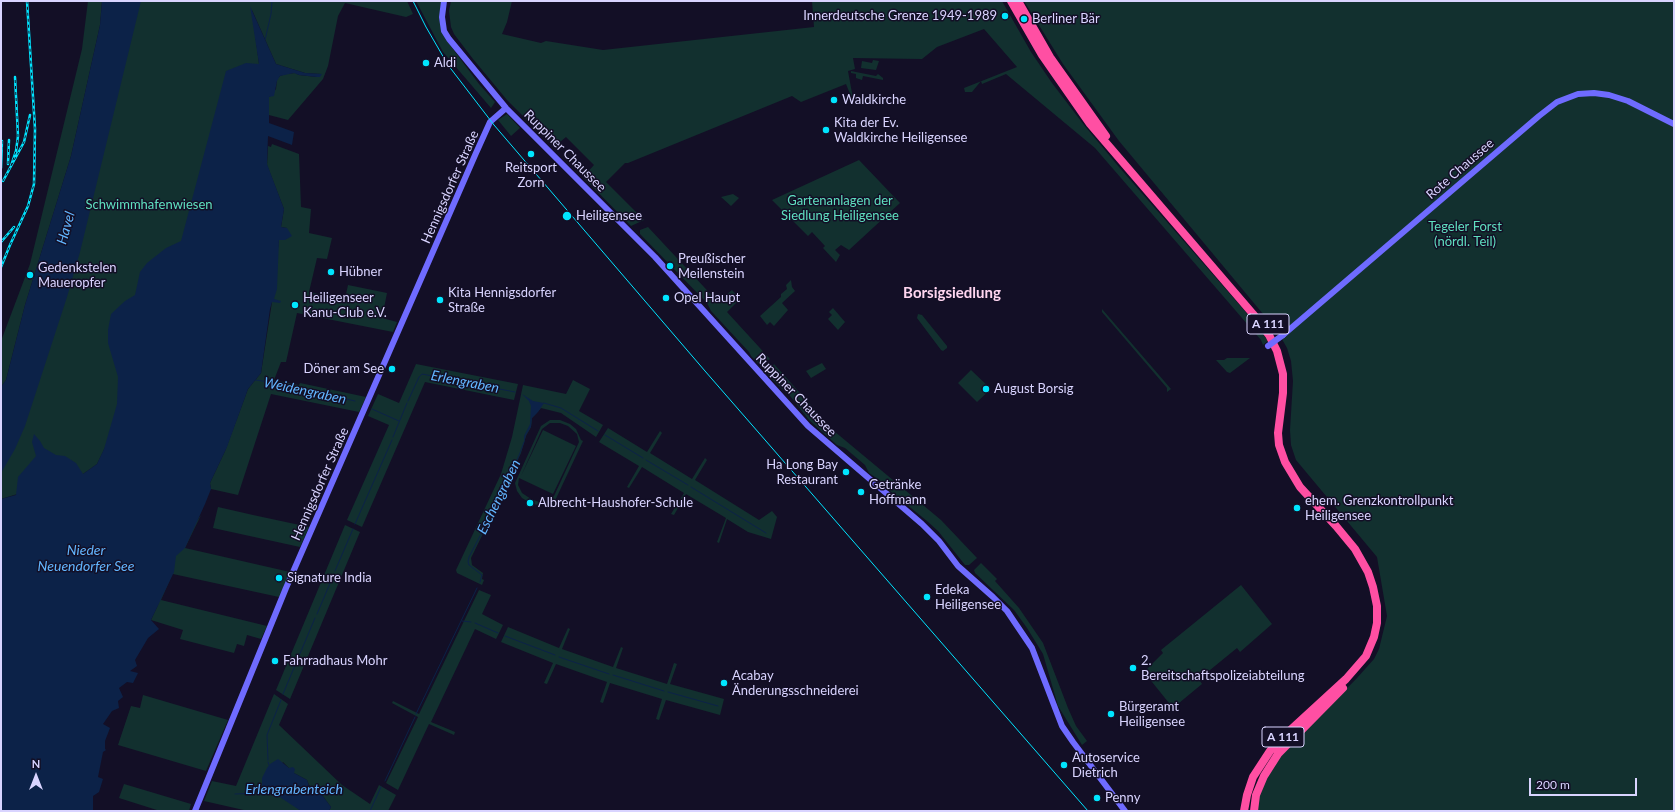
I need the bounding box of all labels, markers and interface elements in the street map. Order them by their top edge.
place label: Innerdeutsche Grenze 1949-1989 [803,8,997,24]
marker: Innerdeutsche Grenze 1949-1989 [1000,11,1010,21]
place label: Berliner Bär [1032,11,1100,27]
marker: Berliner Bär [1019,14,1029,24]
place label: Aldi [434,55,456,71]
marker: Aldi [421,58,431,68]
place label: Waldkirche [842,92,906,108]
marker: Waldkirche [829,95,839,105]
street label: Ruppiner Chaussee [521,107,609,195]
place label: Kita der Ev. Waldkirche Heiligensee [834,115,967,146]
marker: Kita der Ev. Waldkirche Heiligensee [821,125,831,135]
street label: Hennigsdorfer Straße [418,128,482,246]
street label: Rote Chaussee [1423,135,1497,203]
marker: Reitsport Zorn [526,149,536,159]
place label: Reitsport Zorn [505,160,557,191]
park label: Gartenanlagen der Siedlung Heiligensee [781,193,899,224]
park label: Schwimmhafenwiesen [85,197,213,213]
place label: Heiligensee [576,208,642,224]
water label: Havel [53,210,79,246]
marker: Heiligensee [561,210,573,222]
park label: Tegeler Forst (nördl. Teil) [1428,219,1502,250]
place label: Preußischer Meilenstein [678,251,746,282]
place label: Gedenkstelen Maueropfer [38,260,117,291]
marker: Preußischer Meilenstein [665,261,675,271]
place label: Hübner [339,264,382,280]
marker: Hübner [326,267,336,277]
marker: Gedenkstelen Maueropfer [25,270,35,280]
district label: Borsigsiedlung [903,284,1001,302]
place label: Kita Hennigsdorfer Straße [448,285,556,316]
place label: Heiligenseer Kanu-Club e.V. [303,290,387,321]
place label: Opel Haupt [674,290,740,306]
marker: Opel Haupt [661,293,671,303]
marker: Kita Hennigsdorfer Straße [435,295,445,305]
marker: Heiligenseer Kanu-Club e.V. [290,300,300,310]
road number: A 111 [1247,314,1289,334]
street label: Ruppiner Chaussee [752,350,840,440]
place label: Döner am See [303,361,384,377]
marker: Döner am See [387,364,397,374]
water label: Erlengraben [429,367,501,397]
water label: Weidengraben [262,374,348,408]
place label: August Borsig [994,381,1073,397]
marker: August Borsig [981,384,991,394]
street label: Hennigsdorfer Straße [288,425,352,543]
water label: Eschengraben [474,457,524,537]
place label: Ha Long Bay Restaurant [766,457,838,488]
marker: Ha Long Bay Restaurant [841,467,851,477]
place label: Getränke Hoffmann [869,477,926,508]
marker: Getränke Hoffmann [856,487,866,497]
place label: ehem. Grenzkontrollpunkt Heiligensee [1305,493,1453,524]
place label: Albrecht-Haushofer-Schule [538,495,693,511]
marker: Albrecht-Haushofer-Schule [525,498,535,508]
marker: ehem. Grenzkontrollpunkt Heiligensee [1292,503,1302,513]
water label: Nieder Neuendorfer See [38,542,134,574]
place label: Signature India [287,570,372,586]
marker: Signature India [274,573,284,583]
place label: Edeka Heiligensee [935,582,1001,613]
marker: Edeka Heiligensee [922,592,932,602]
place label: Fahrradhaus Mohr [283,653,387,669]
place label: 2. Bereitschaftspolizeiabteilung [1141,653,1304,684]
marker: Fahrradhaus Mohr [270,656,280,666]
marker: 2. Bereitschaftspolizeiabteilung [1128,663,1138,673]
place label: Acabay Änderungsschneiderei [732,668,859,699]
marker: Acabay Änderungsschneiderei [719,678,729,688]
place label: Bürgeramt Heiligensee [1119,699,1185,730]
marker: Bürgeramt Heiligensee [1106,709,1116,719]
road number: A 111 [1262,727,1304,747]
place label: Autoservice Dietrich [1072,750,1140,781]
north arrow [16,756,56,796]
text: N [32,757,40,770]
marker: Autoservice Dietrich [1059,760,1069,770]
scale bar [1531,770,1639,796]
text: 200 m [1536,777,1570,792]
water label: Erlengrabenteich [245,781,343,797]
place label: Penny [1105,790,1140,806]
marker: Penny [1092,793,1102,803]

